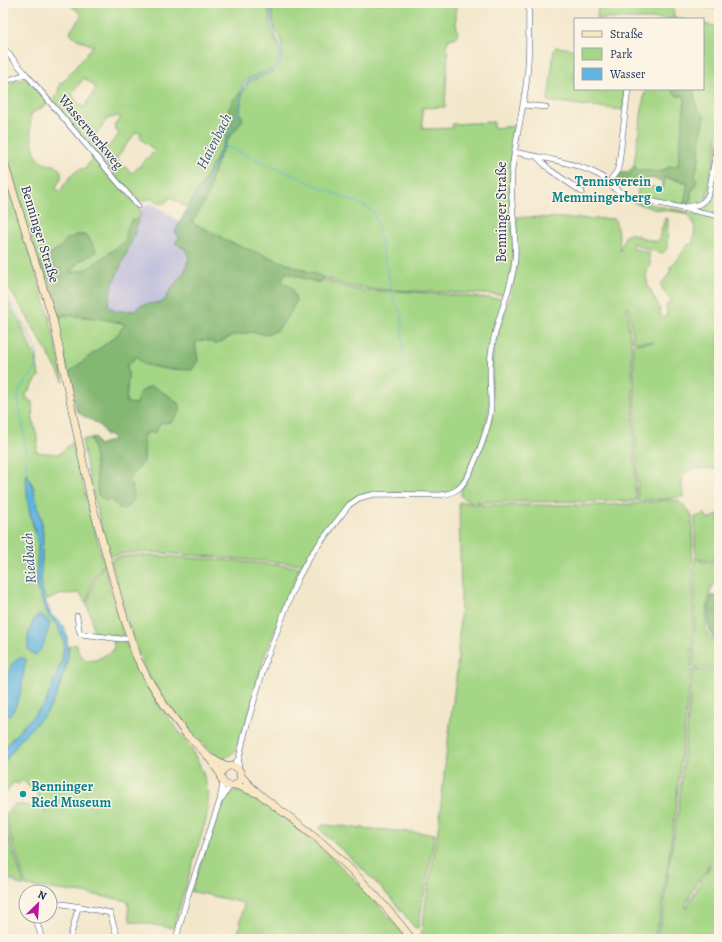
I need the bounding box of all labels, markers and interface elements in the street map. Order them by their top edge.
legend [574,18,704,90]
text: Straße [610,26,643,42]
text: Park [610,46,633,62]
text: Wasser [609,66,646,82]
street label: Wasserwerkweg [53,90,128,174]
water label: Haienbach [191,110,237,172]
street label: Benninger Straße [492,161,511,263]
place label: Tennisverein Memmingerberg [552,172,652,207]
street label: Benninger Straße [16,183,64,285]
marker: Tennisverein Memmingerberg [654,184,664,194]
water label: Riedbach [17,532,41,584]
place label: Benninger Ried Museum [31,777,111,812]
marker: Benninger Ried Museum [18,789,28,799]
north arrow [18,884,58,924]
text: N [35,887,49,904]

